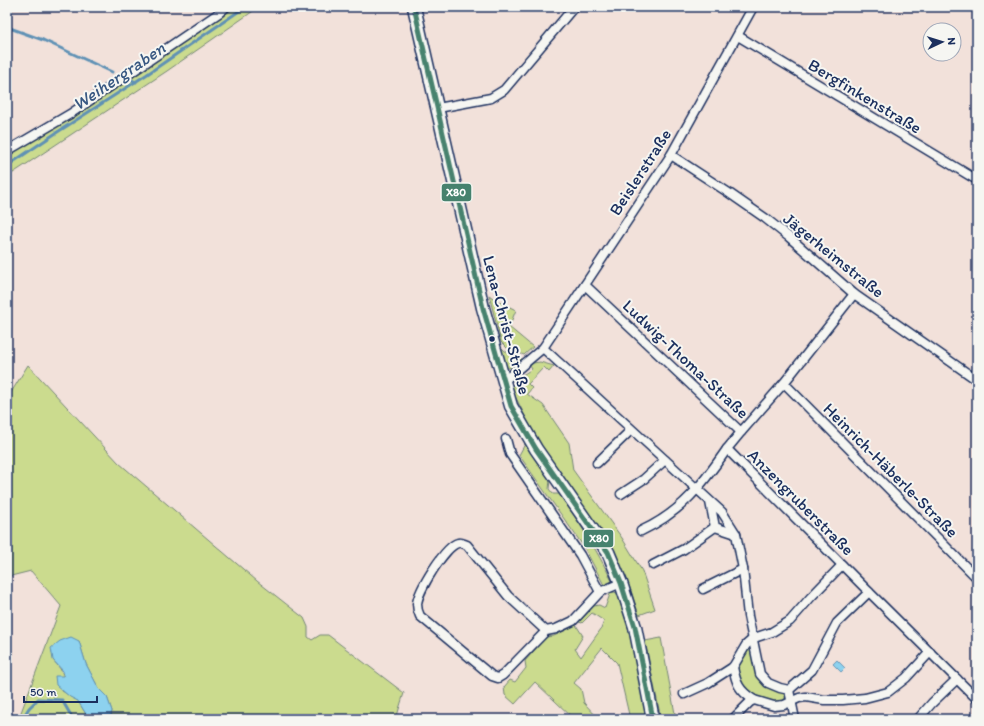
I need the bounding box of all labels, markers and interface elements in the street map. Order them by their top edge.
north arrow [922,22,962,62]
water label: Weihergraben [68,37,170,115]
text: N [945,37,958,46]
street label: Bergfinkenstraße [805,54,925,138]
street label: Beislerstraße [605,125,675,219]
line badge: X80 [441,183,472,202]
text: X80 [446,186,466,199]
street label: Jägerheimstraße [780,208,888,302]
street label: Lena-Christ-Straße [479,253,535,397]
street label: Ludwig-Thoma-Straße [619,295,753,423]
unlabelled marker [487,334,497,344]
street label: Heinrich-Häberle-Straße [819,398,963,542]
street label: Anzengruberstraße [744,445,858,559]
line badge: X80 [583,529,614,548]
text: X80 [589,532,609,545]
scale bar [24,678,97,704]
text: 50 m [30,685,56,699]

